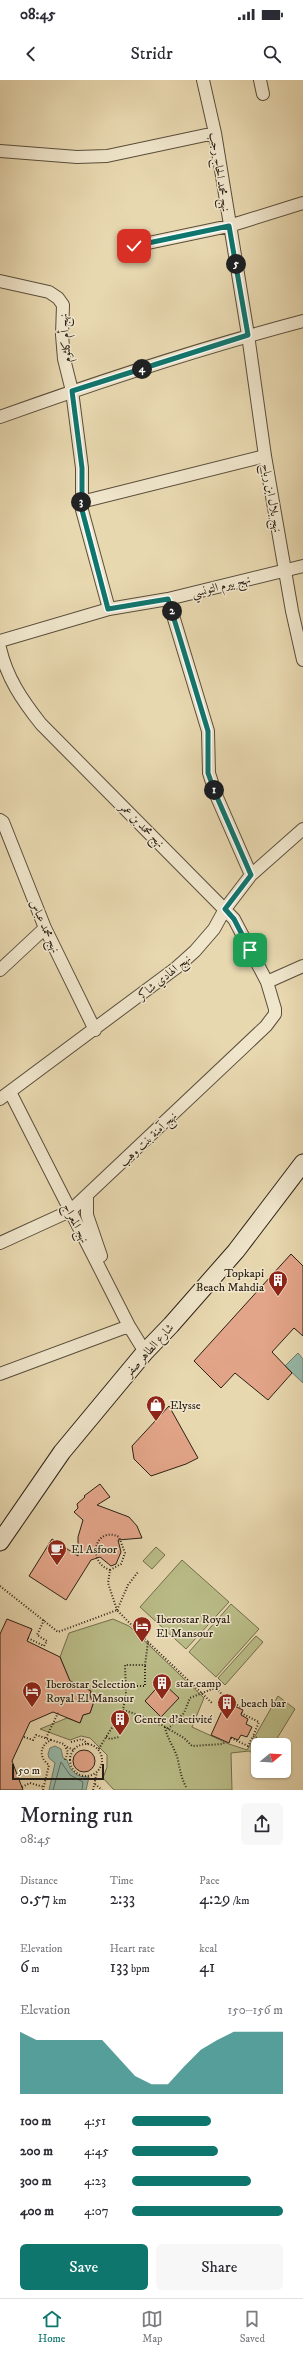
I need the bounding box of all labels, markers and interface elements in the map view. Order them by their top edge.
text: 08:45 [20,5,56,24]
icon: back [20,43,42,65]
text: Stridr [130,43,173,65]
icon: search [261,43,283,65]
street label: نهج محمد الحاج رجب [203,131,233,213]
pin [117,229,151,263]
icon: check [123,235,145,257]
pin: 5 [226,254,246,274]
text: 5 [233,257,239,271]
street label: نهج أم كلثوم [55,313,78,363]
pin: 4 [132,359,152,379]
text: 4 [139,362,145,376]
street label: نهج بلال ابن رباح [255,462,285,534]
pin: 3 [71,492,91,512]
text: 3 [79,495,83,509]
street label: نهج بيرم التونسي [190,572,253,604]
pin: 2 [162,601,182,621]
text: 2 [169,604,175,618]
pin: 1 [204,780,224,800]
text: 1 [212,783,216,797]
street label: نهج محمد بن عمر [112,798,167,853]
street label: نهج محمد عباس [23,897,63,956]
pin [233,933,267,967]
icon: arrive [239,939,261,961]
street label: نهج الهادي شاكر [133,951,196,1007]
street label: نهج آمنة بنت وهب [116,1108,182,1172]
street label: نهج المعراج [57,1201,92,1247]
place label: Topkapi Beach Mahdia [196,1266,265,1295]
building icon: Topkapi Beach Mahdia [267,1269,289,1297]
street label: شارع الطاهر صفر [120,1320,180,1384]
shop icon: Elysse [145,1394,167,1422]
place label: Elysse [170,1398,201,1413]
cafe icon: El Asfoor [46,1538,68,1566]
place label: El Asfoor [71,1542,118,1557]
place label: Iberostar Royal El Mansour [156,1612,230,1641]
hotel icon: Iberostar Royal El Mansour [131,1615,153,1643]
building icon: star camp [151,1672,173,1700]
place label: star camp [176,1676,221,1691]
place label: Iberostar Selection Royal El Mansour [46,1677,137,1706]
hotel icon: Iberostar Selection Royal El Mansour [21,1680,43,1708]
building icon: beach bar [216,1692,238,1720]
place label: beach bar [241,1696,286,1711]
building icon: Centre d'activité [109,1708,131,1736]
place label: Centre d'activité [134,1712,212,1727]
north arrow [251,1738,291,1778]
map controls [251,1738,291,1778]
scale bar [12,1762,104,1781]
text: 50 m [18,1764,40,1778]
text: Morning run [20,1802,133,1829]
button: share [241,1803,283,1845]
text: 08:45 [20,1831,51,1847]
text: Distance [20,1874,58,1888]
text: Time [110,1874,134,1888]
text: Pace [199,1874,220,1888]
text: 0.57 [20,1888,50,1910]
text: 2:33 [110,1888,135,1910]
text: 4:29 [199,1888,230,1910]
text: km [50,1894,66,1908]
text: /km [230,1894,249,1908]
text: Elevation [20,1942,63,1956]
text: Heart rate [110,1942,155,1956]
text: kcal [199,1942,217,1956]
text: 6 [20,1956,29,1978]
text: 133 [110,1956,129,1978]
text: 41 [199,1956,215,1978]
text: m [29,1962,39,1976]
text: bpm [129,1962,150,1976]
text: Elevation [20,2002,70,2018]
text: 150–156 m [228,2002,283,2018]
text: 100 m [20,2113,51,2129]
text: 4:51 [84,2113,106,2129]
text: 200 m [20,2143,53,2159]
text: 4:45 [84,2143,109,2159]
text: 300 m [20,2173,51,2189]
text: 4:23 [84,2173,106,2189]
text: 400 m [20,2203,54,2219]
text: 4:07 [84,2203,109,2219]
button: Save [20,2244,148,2290]
button: Share [156,2244,283,2290]
tab: Home [38,2308,65,2346]
tab: Map [141,2308,163,2346]
tab: Saved [240,2308,265,2346]

